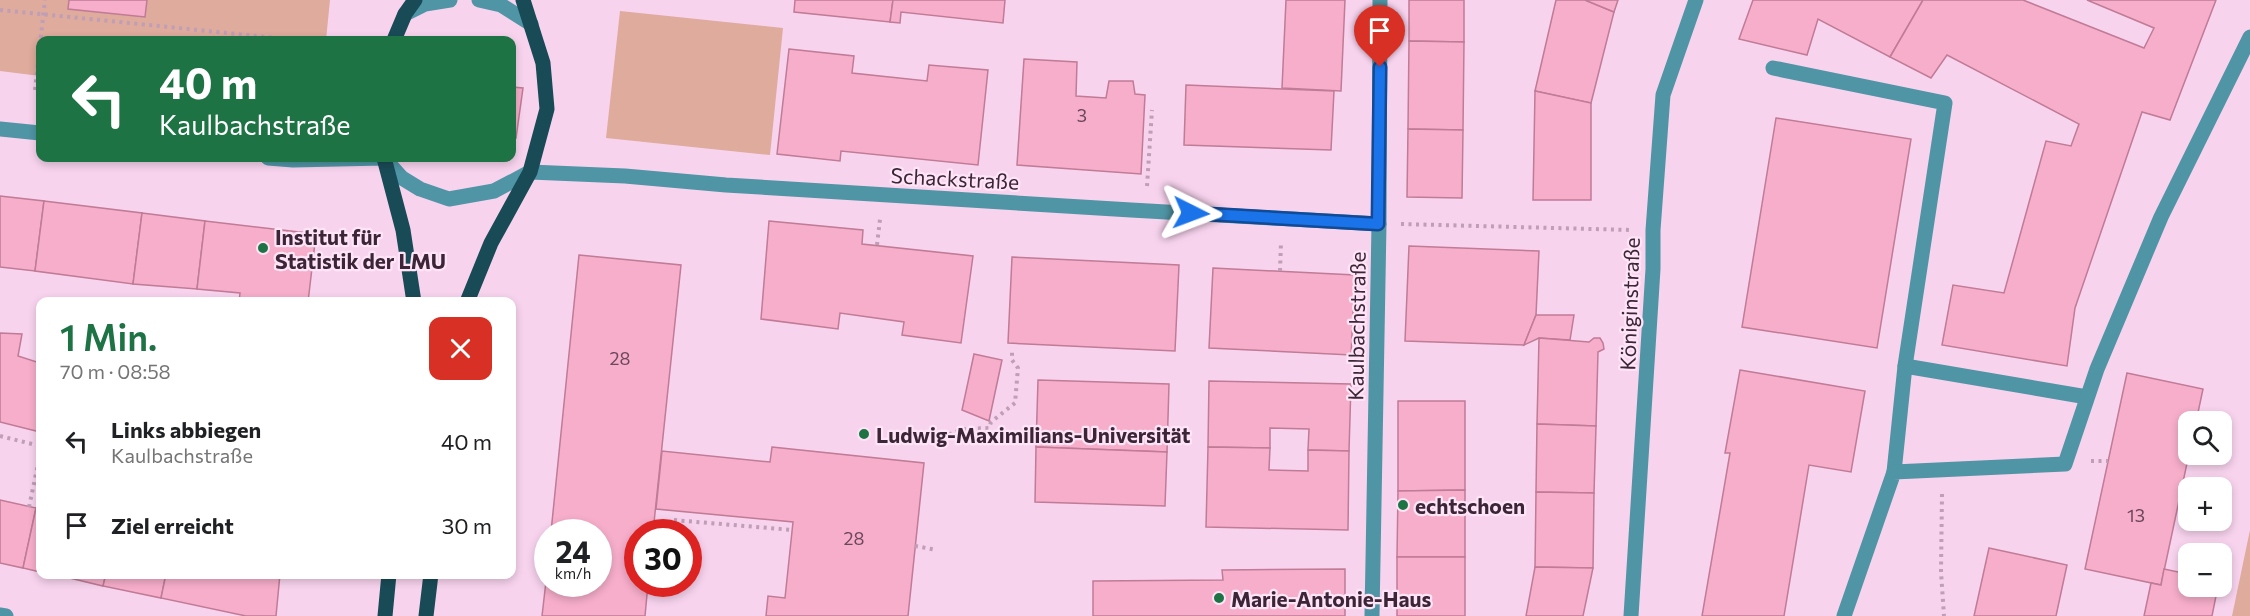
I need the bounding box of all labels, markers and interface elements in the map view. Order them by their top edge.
pin [1354,5,1405,67]
icon: arrive [1363,14,1396,47]
text: 40 m [159,56,257,108]
icon: left [60,60,138,138]
house number: 3 [1077,104,1087,126]
text: Kaulbachstraße [159,108,351,141]
street label: Schackstraße [890,162,1020,194]
position arrow [1159,181,1223,245]
place label: Institut für Statistik der LMU [275,224,446,273]
street label: Königinstraße [1614,237,1644,371]
marker: Institut für Statistik der LMU [256,241,270,255]
street label: Kaulbachstraße [1342,251,1370,401]
text: 1 Min. [60,314,157,358]
button: close [429,317,492,380]
house number: 28 [610,347,631,369]
text: 70 m · 08:58 [60,359,171,383]
map controls [2178,411,2232,597]
button: search [2178,411,2232,465]
text: Links abbiegen [111,416,261,443]
place label: Ludwig-Maximilians-Universität [876,422,1191,447]
icon: left [60,425,93,458]
marker: Ludwig-Maximilians-Universität [857,427,871,441]
text: 40 m [441,428,492,455]
text: Kaulbachstraße [111,443,253,467]
button: + [2178,477,2232,531]
place label: echtschoen [1415,493,1525,518]
marker: echtschoen [1396,498,1410,512]
house number: 13 [2127,504,2145,526]
icon: arrive [60,509,93,542]
text: Ziel erreicht [111,512,234,539]
text: 30 m [442,512,492,539]
speed limit sign: 30 [624,519,702,597]
house number: 28 [844,527,865,549]
text: 24 [555,532,591,569]
button: − [2178,543,2232,597]
text: km/h [555,564,591,582]
place label: Marie-Antonie-Haus [1231,586,1432,611]
marker: Marie-Antonie-Haus [1212,591,1226,605]

